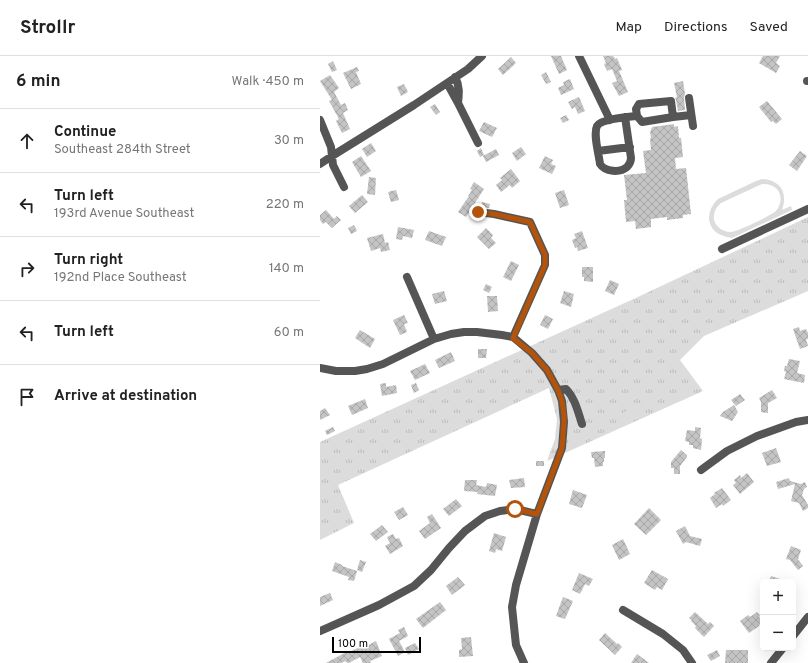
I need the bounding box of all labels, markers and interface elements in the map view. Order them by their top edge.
text: Strollr [20,16,75,40]
text: Map [616,19,642,36]
text: Directions [664,19,728,36]
text: Saved [750,19,788,36]
text: 6 min [16,71,60,93]
text: Walk · 450 m [232,74,304,90]
text: Continue [54,123,116,142]
icon: ahead [16,130,38,152]
text: 30 m [274,133,304,149]
text: Southeast 284th Street [54,142,191,158]
text: Turn left [54,187,114,206]
icon: left [16,194,38,216]
text: 220 m [266,197,304,213]
route end [469,203,487,221]
text: 193rd Avenue Southeast [54,206,194,222]
text: Turn right [54,251,123,270]
icon: right [16,258,38,280]
text: 140 m [269,261,304,277]
text: 192nd Place Southeast [54,270,187,286]
icon: left [16,322,38,344]
text: Turn left [54,323,114,342]
text: 60 m [274,325,304,341]
icon: arrive [16,386,38,408]
text: Arrive at destination [54,387,197,406]
route start [506,500,524,518]
map controls [760,579,796,651]
button: + [760,579,796,615]
button: − [760,615,796,651]
scale bar [332,635,421,654]
text: 100 m [338,637,368,651]

